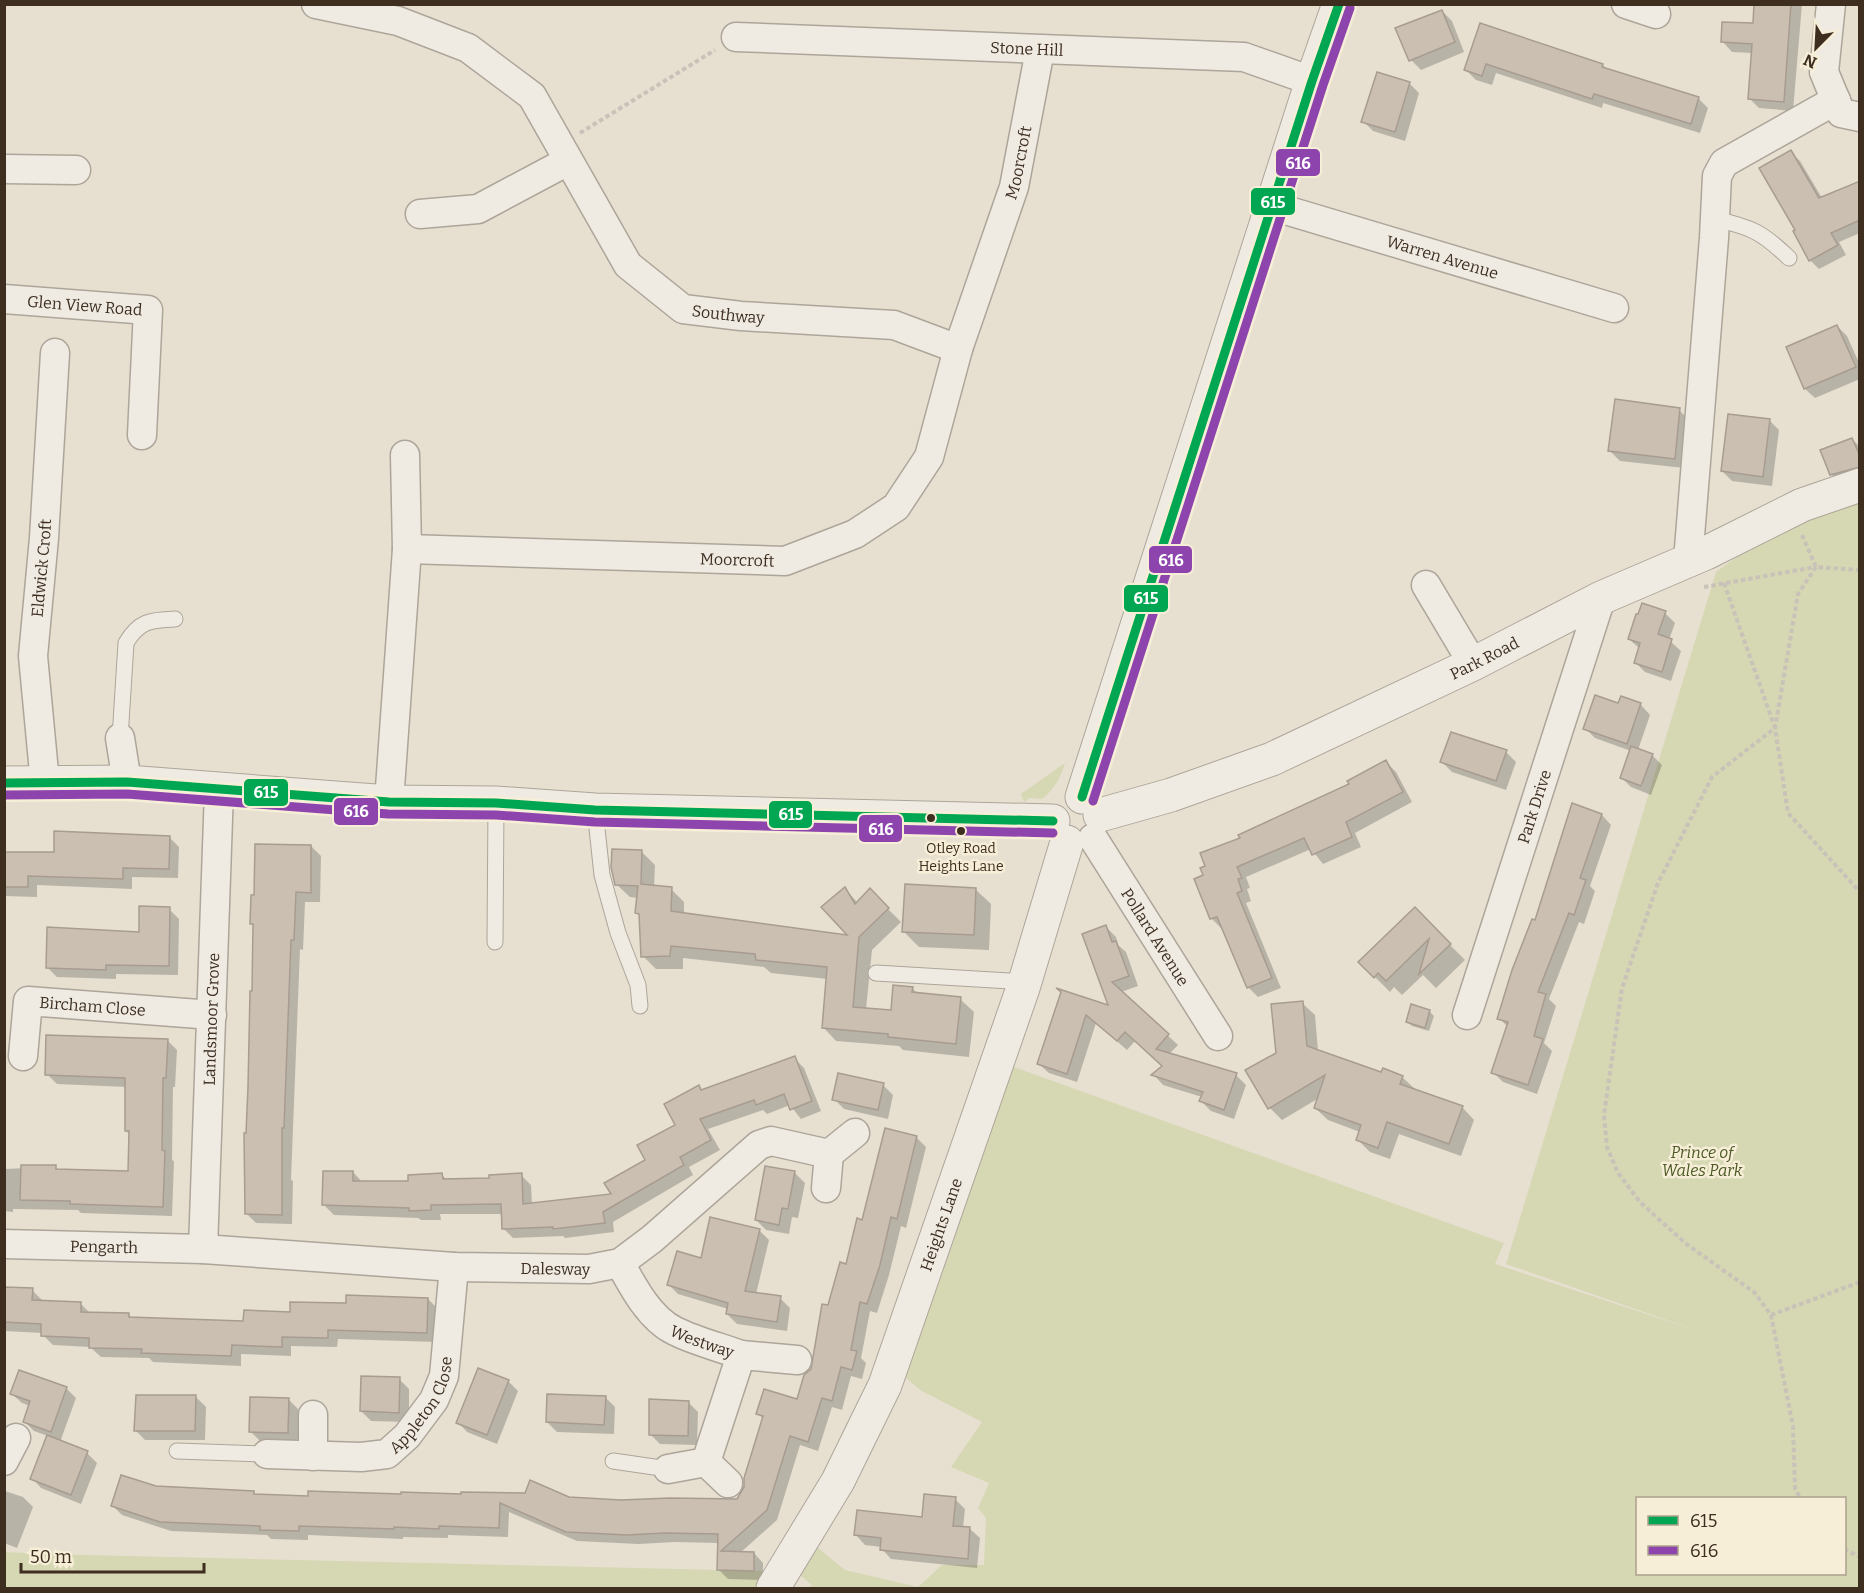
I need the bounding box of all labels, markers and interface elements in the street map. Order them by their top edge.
north arrow [1786,18,1846,78]
street label: Stone Hill [990,38,1064,59]
text: N [1801,50,1820,72]
street label: Moorcroft [1001,124,1035,202]
line badge: 616 [1275,148,1321,177]
text: 616 [1285,154,1311,173]
line badge: 615 [1250,187,1296,216]
text: 615 [1261,193,1286,212]
street label: Warren Avenue [1384,231,1501,283]
street label: Glen View Road [26,291,144,319]
street label: Southway [691,301,766,327]
street label: Eldwick Croft [27,518,55,618]
line badge: 616 [1148,545,1193,574]
street label: Moorcroft [700,549,775,570]
text: 616 [1158,551,1184,570]
line badge: 615 [1123,584,1169,613]
text: 615 [1134,589,1159,608]
street label: Park Road [1447,632,1522,683]
street label: Park Drive [1513,767,1555,846]
line badge: 615 [243,778,289,807]
text: 615 [254,783,279,802]
line badge: 616 [333,797,379,826]
line badge: 615 [768,800,813,829]
text: 616 [343,802,369,821]
text: 615 [779,805,804,824]
unlabelled marker [925,812,937,824]
line badge: 616 [858,814,903,843]
text: 616 [868,820,894,839]
marker: Otley Road Heights Lane [955,825,967,837]
place label: Otley Road Heights Lane [918,840,1004,875]
street label: Pollard Avenue [1118,885,1193,989]
street label: Landsmoor Grove [199,952,223,1086]
street label: Bircham Close [39,992,147,1019]
park label: Prince of Wales Park [1662,1143,1743,1180]
street label: Heights Lane [916,1175,966,1274]
street label: Pengarth [70,1236,138,1257]
street label: Dalesway [520,1258,591,1279]
street label: Westway [667,1321,737,1362]
street label: Appleton Close [385,1355,455,1457]
legend [1636,1497,1846,1575]
text: 615 [1690,1510,1717,1532]
scale bar [21,1536,204,1574]
text: 616 [1690,1540,1718,1562]
text: 50 m [30,1546,72,1568]

